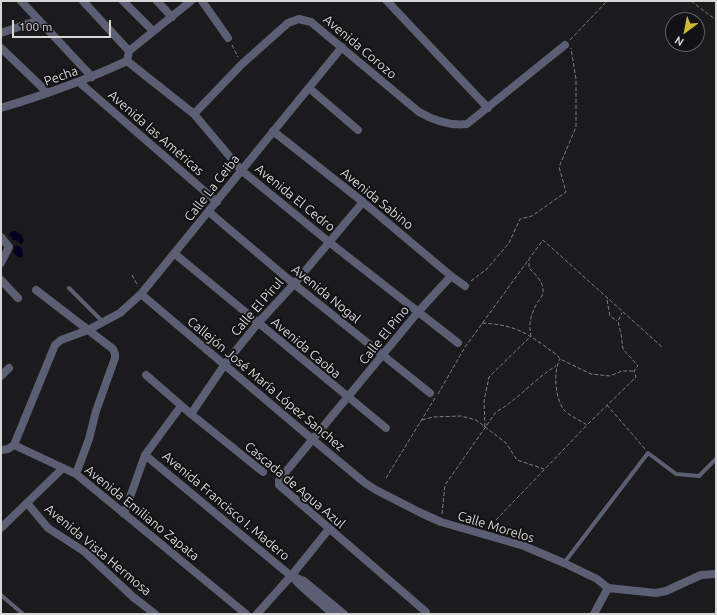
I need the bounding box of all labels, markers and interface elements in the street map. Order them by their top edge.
scale bar [14,12,113,38]
street label: Avenida Corozo [320,12,400,82]
north arrow [665,12,705,52]
text: 100 m [19,20,52,33]
text: N [673,34,686,49]
street label: Pecha [42,63,80,89]
street label: Avenida las Américas [105,87,207,179]
street label: Calle La Ceiba [181,151,243,225]
street label: Avenida El Cedro [252,161,338,235]
street label: Avenida Sabino [338,165,416,233]
street label: Avenida Nogal [288,261,364,327]
street label: Calle El Pirul [227,275,287,339]
street label: Calle El Pino [356,302,412,368]
street label: Callejón José María López Sanchez [184,313,348,455]
street label: Avenida Caoba [268,314,344,382]
street label: Cascada de Agua Azul [242,438,348,532]
street label: Avenida Francisco I. Madero [159,448,293,564]
street label: Avenida Emiliano Zapata [82,462,202,564]
street label: Avenida Vista Hermosa [42,501,154,599]
street label: Calle Morelos [456,508,536,546]

